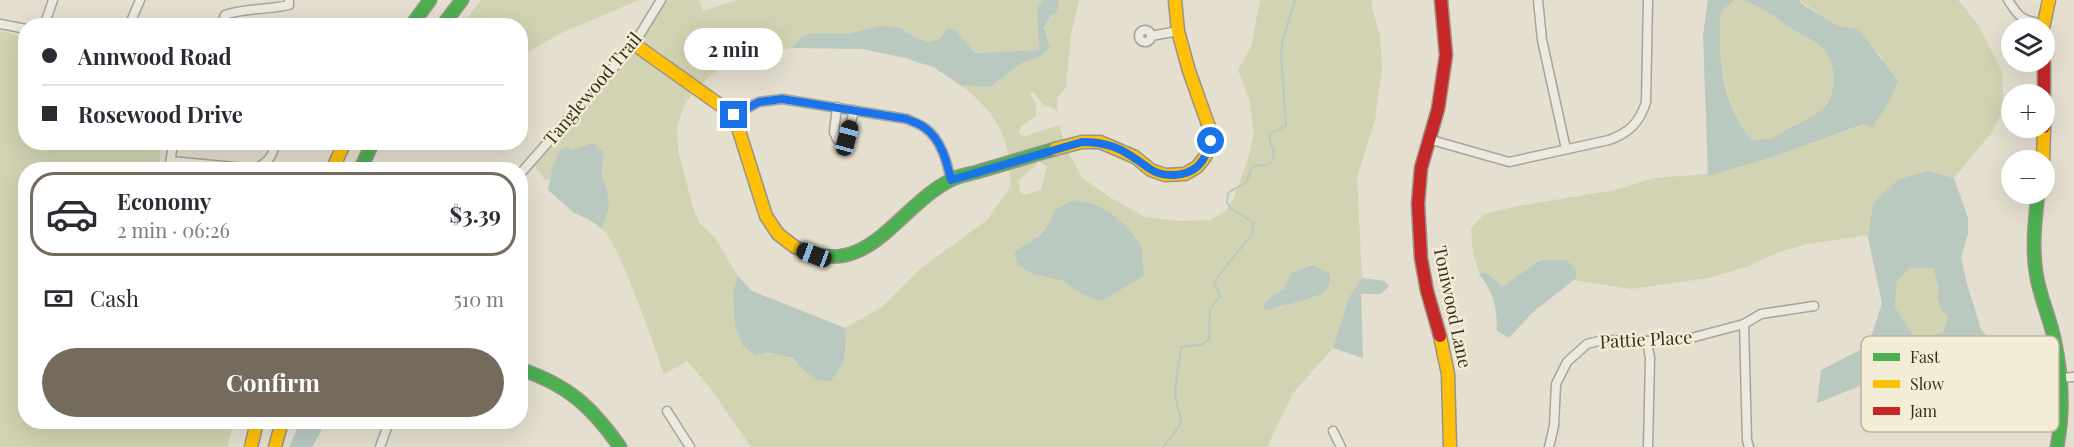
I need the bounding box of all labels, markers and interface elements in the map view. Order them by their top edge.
map controls [2001,18,2055,204]
button: layers [2001,18,2055,72]
street label: Tanglewood Trail [538,27,647,150]
callout: 2 min [684,28,783,70]
text: 2 min [708,35,759,62]
text: Annwood Road [78,41,232,71]
button: + [2001,84,2055,138]
text: Rosewood Drive [78,99,243,129]
route end [720,101,747,128]
car [834,118,860,158]
route start [1197,127,1224,154]
button: − [2001,150,2055,204]
text: Economy [117,186,211,216]
icon: car [45,187,99,241]
text: $3.39 [450,199,501,229]
text: 2 min · 06:26 [117,216,230,243]
car [794,240,834,270]
street label: Toniwood Lane [1428,244,1478,370]
icon: cash [42,282,75,315]
text: Cash [90,283,139,313]
text: 510 m [454,285,504,312]
street label: Pattie Place [1599,325,1693,353]
legend [1861,336,2059,432]
text: Fast [1910,346,1940,367]
button: Confirm [42,348,504,417]
text: Slow [1910,373,1945,394]
text: Jam [1909,400,1937,421]

